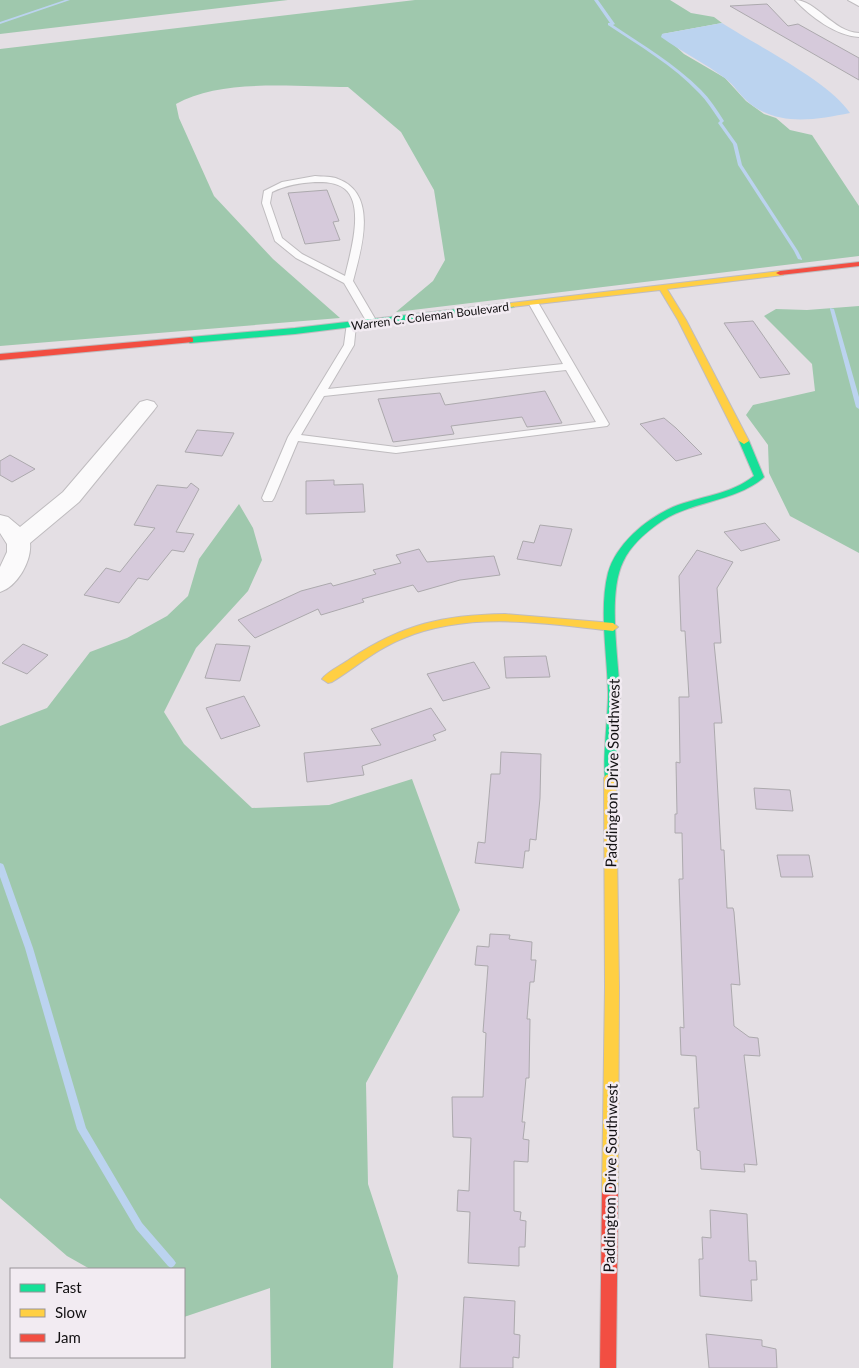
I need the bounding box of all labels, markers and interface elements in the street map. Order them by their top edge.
street label: Warren C. Coleman Boulevard [350,299,510,333]
street label: Paddington Drive Southwest [601,678,623,867]
street label: Paddington Drive Southwest [599,1083,621,1272]
legend [10,1268,185,1358]
text: Fast [55,1278,82,1296]
text: Slow [55,1303,87,1321]
text: Jam [55,1328,81,1346]

